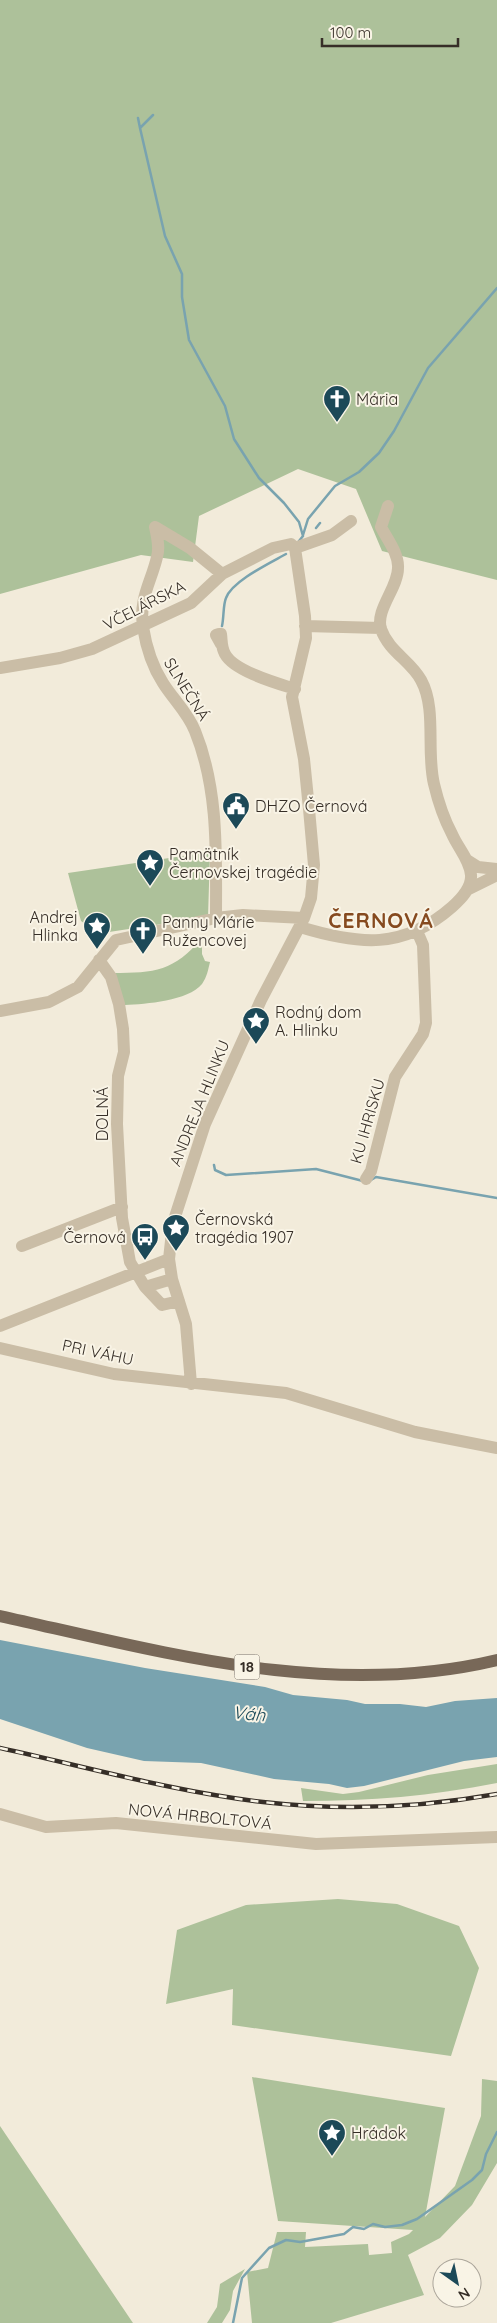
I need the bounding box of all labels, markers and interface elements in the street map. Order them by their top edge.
scale bar [322,15,458,47]
text: 100 m [330,23,371,42]
church icon: Mária [322,384,352,423]
place label: Mária [356,389,398,409]
street label: VČELÁRSKA [99,576,189,634]
street label: SLNEČNÁ [160,654,214,724]
public building icon: DHZO Černová [221,791,251,830]
place label: DHZO Černová [255,796,367,816]
place label: Pamätník Černovskej tragédie [169,844,317,882]
place icon: Pamätník Černovskej tragédie [135,848,165,887]
place label: Andrej Hlinka [30,907,78,945]
district label: ČERNOVÁ [328,907,434,933]
place icon: Andrej Hlinka [82,911,112,950]
place label: Panny Márie Ružencovej [162,912,255,950]
church icon: Panny Márie Ružencovej [128,916,158,955]
place label: Rodný dom A. Hlinku [275,1002,362,1040]
place icon: Rodný dom A. Hlinku [241,1006,271,1045]
street label: ANDREJA HLINKU [165,1037,233,1169]
street label: KU IHRISKU [345,1076,389,1166]
street label: DOLNÁ [92,1087,112,1141]
place label: Černovská tragédia 1907 [195,1209,294,1247]
place icon: Černovská tragédia 1907 [161,1213,191,1252]
bus stop icon: Černová [130,1222,160,1261]
place label: Černová [63,1227,126,1247]
street label: PRI VÁHU [60,1335,136,1369]
road number: 18 [234,1654,260,1680]
water label: Váh [232,1700,267,1727]
street label: NOVÁ HRBOLTOVÁ [127,1799,273,1833]
place icon: Hrádok [317,2118,347,2157]
place label: Hrádok [351,2123,406,2143]
north arrow [432,2258,482,2308]
text: N [455,2284,473,2304]

